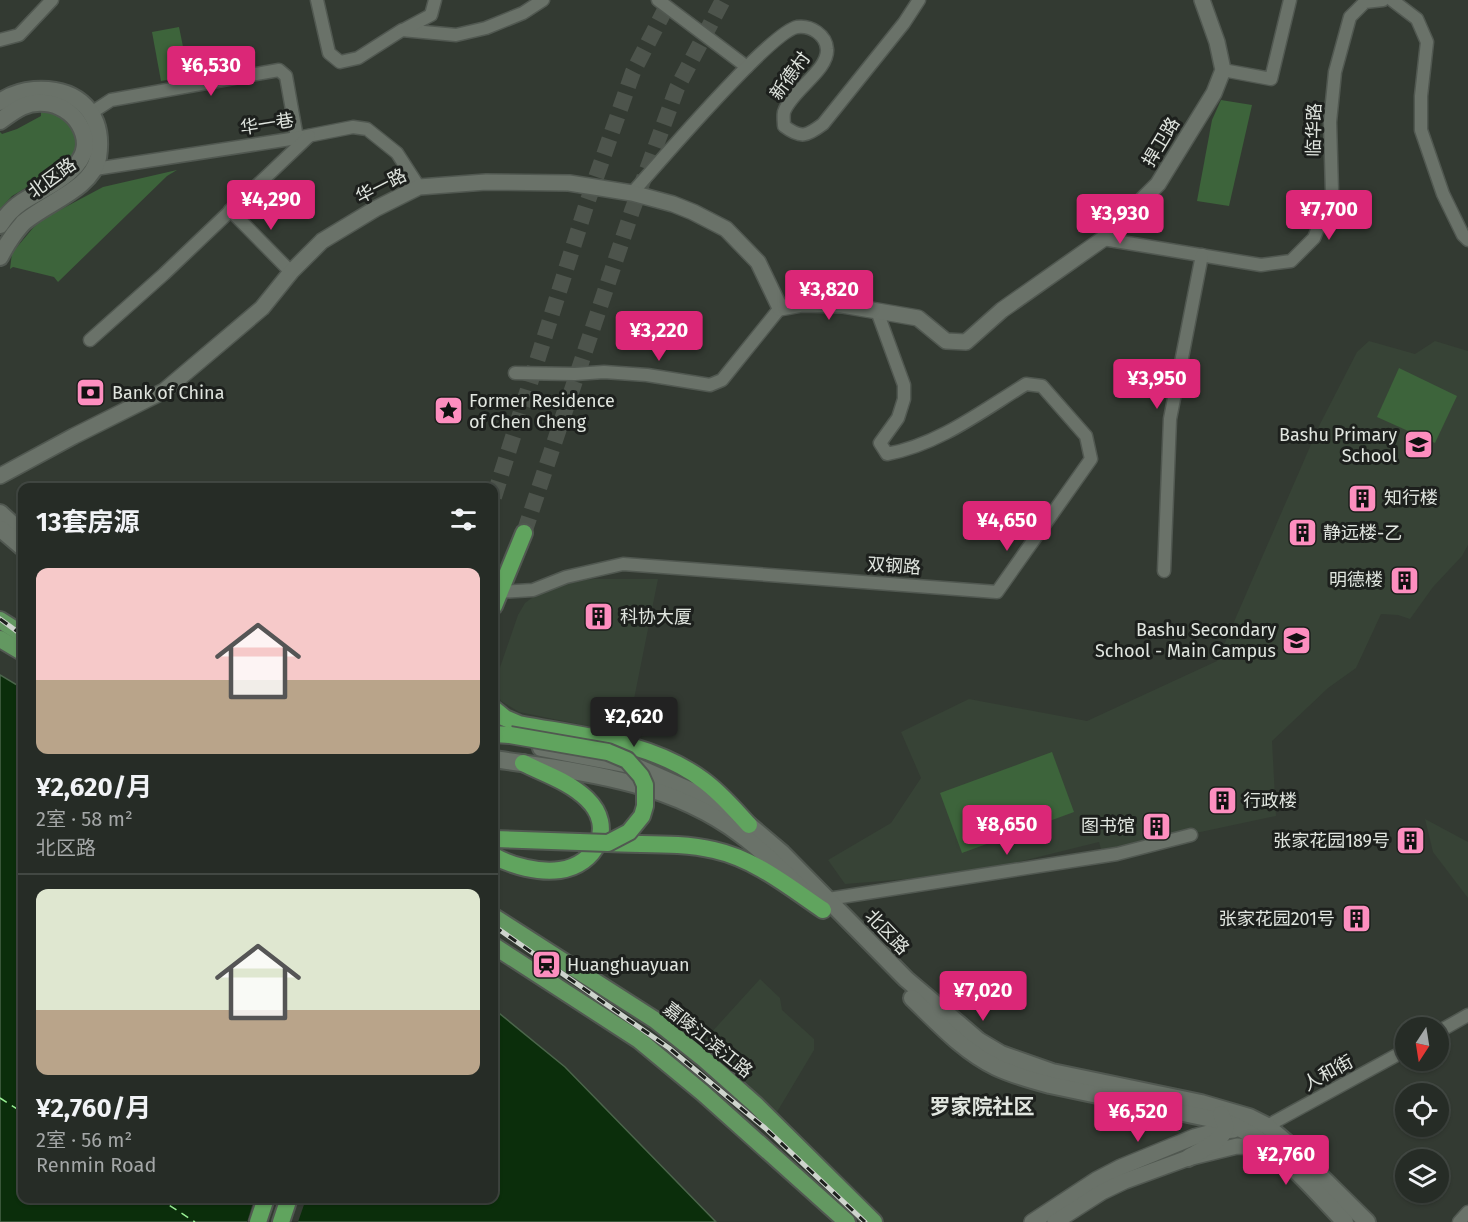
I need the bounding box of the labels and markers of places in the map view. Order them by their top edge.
pin: ¥6,530 [162,46,260,97]
pin: ¥4,290 [222,180,320,231]
pin: ¥7,700 [1280,190,1378,241]
pin: ¥3,930 [1071,194,1169,245]
pin: ¥3,820 [780,270,878,321]
pin: ¥3,220 [610,311,708,362]
pin: ¥3,950 [1108,359,1206,410]
bank icon: Bank of China [75,377,107,409]
place label: Bank of China [112,382,224,404]
place label: Former Residence of Chen Cheng [469,390,615,433]
place icon: Former Residence of Chen Cheng [432,395,464,427]
place label: Bashu Primary School [1279,424,1397,467]
school or university icon: Bashu Primary School [1402,429,1434,461]
building icon: 知行楼 [1347,482,1379,514]
place label: 知行楼 [1384,487,1438,509]
pin: ¥4,650 [958,501,1056,552]
building icon: 静远楼-乙 [1286,517,1318,549]
place label: 静远楼-乙 [1323,522,1402,544]
building icon: 明德楼 [1388,564,1420,596]
place label: 明德楼 [1329,569,1383,591]
building icon: 科协大厦 [583,601,615,633]
place label: 科协大厦 [620,606,692,628]
place label: Bashu Secondary School - Main Campus [1095,619,1276,662]
school or university icon: Bashu Secondary School - Main Campus [1281,624,1313,656]
pin: ¥2,620 [585,697,683,748]
building icon: 行政楼 [1206,785,1238,817]
place label: 行政楼 [1243,790,1297,812]
pin: ¥8,650 [958,805,1056,856]
building icon: 图书馆 [1140,810,1172,842]
place label: 图书馆 [1081,815,1135,837]
building icon: 张家花园189号 [1395,825,1427,857]
place label: 张家花园189号 [1273,830,1390,852]
building icon: 张家花园201号 [1340,903,1372,935]
place label: 张家花园201号 [1219,908,1335,930]
station icon: Huanghuayuan [530,949,562,981]
place label: Huanghuayuan [567,954,690,976]
pin: ¥7,020 [934,971,1032,1022]
pin: ¥6,520 [1089,1092,1187,1143]
pin: ¥2,760 [1237,1135,1335,1186]

